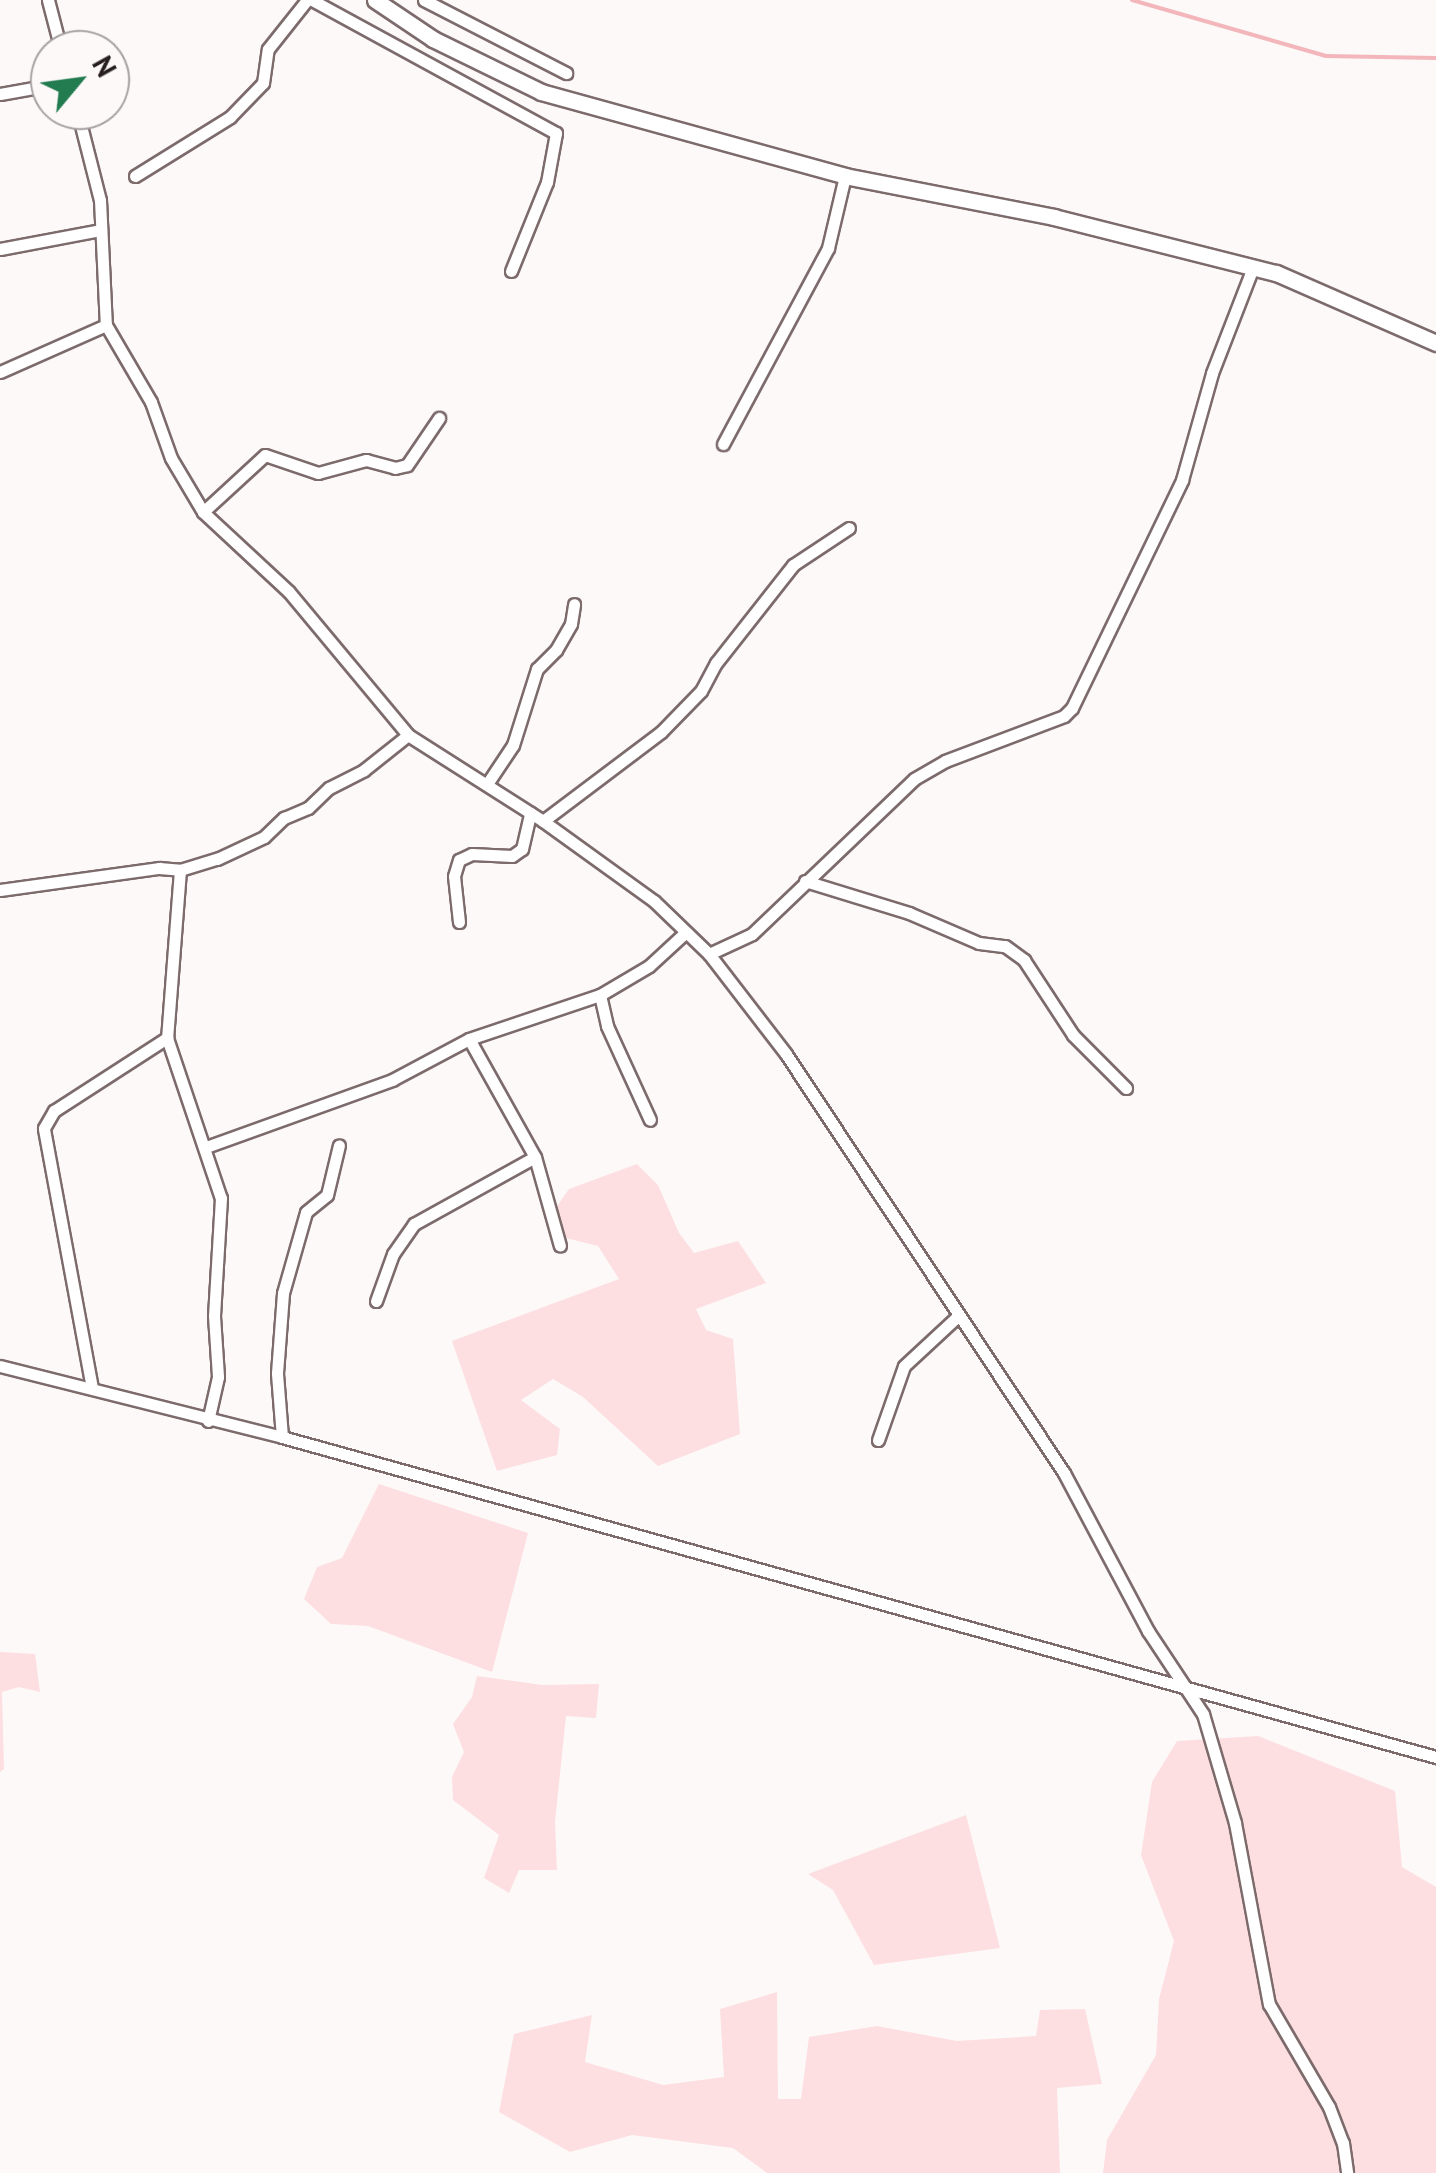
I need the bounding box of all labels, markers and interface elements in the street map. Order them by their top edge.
north arrow [30,30,130,130]
text: N [84,49,126,83]

